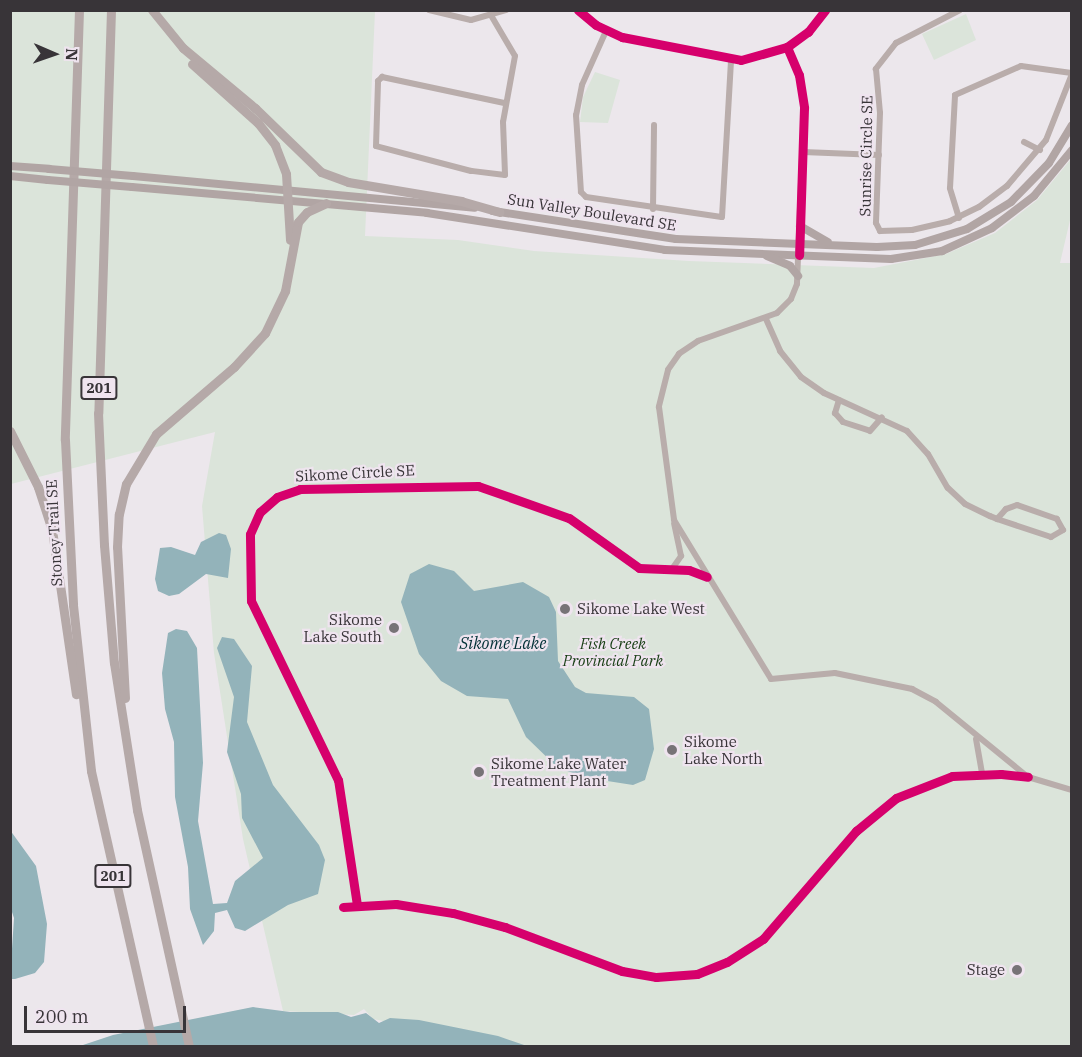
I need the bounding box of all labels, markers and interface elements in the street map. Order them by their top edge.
north arrow [24,24,84,84]
text: N [62,48,82,61]
street label: Sunrise Circle SE [856,95,876,217]
street label: Sun Valley Boulevard SE [506,190,678,234]
road number: 201 [80,377,118,399]
street label: Sikome Circle SE [295,461,415,485]
street label: Stoney Trail SE [42,479,66,587]
place label: Sikome Lake West [577,600,705,618]
marker: Sikome Lake West [558,602,572,616]
place label: Sikome Lake South [304,610,382,645]
marker: Sikome Lake South [387,621,401,635]
water label: Sikome Lake [460,633,546,653]
park label: Fish Creek Provincial Park [563,634,663,669]
place label: Sikome Lake North [684,732,763,767]
marker: Sikome Lake North [665,743,679,757]
place label: Sikome Lake Water Treatment Plant [491,754,626,789]
marker: Sikome Lake Water Treatment Plant [472,765,486,779]
road number: 201 [94,865,132,887]
place label: Stage [967,961,1005,979]
marker: Stage [1010,963,1024,977]
scale bar [27,994,189,1032]
text: 200 m [35,1005,89,1028]

